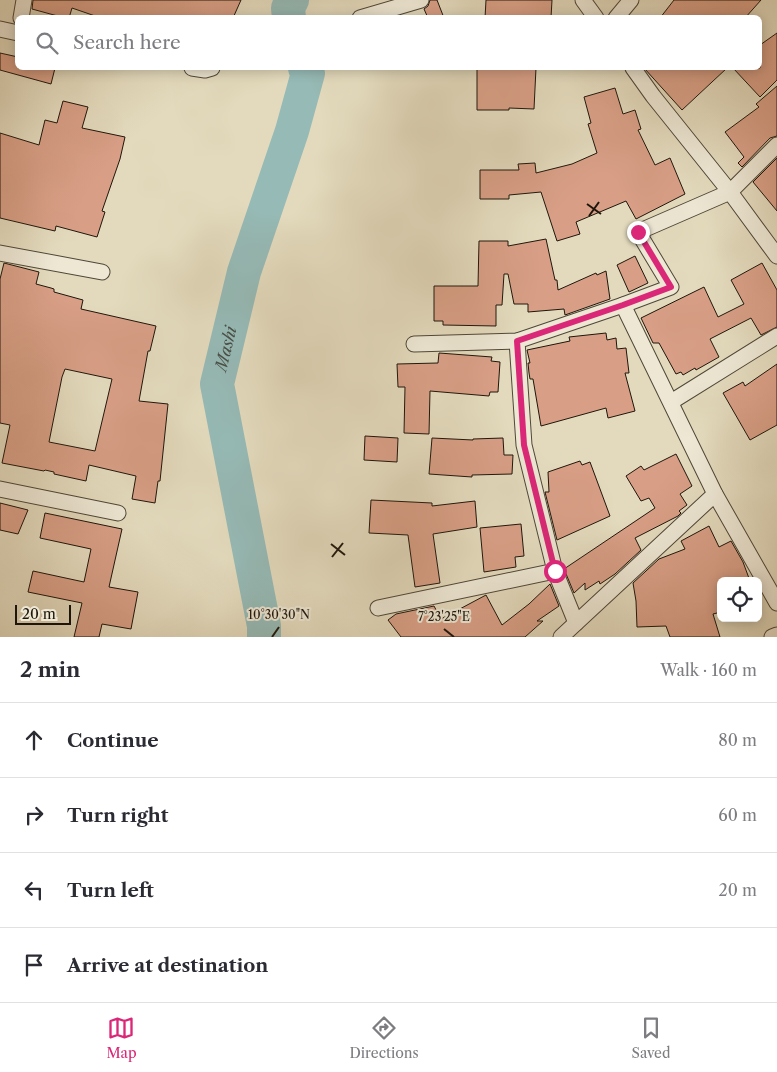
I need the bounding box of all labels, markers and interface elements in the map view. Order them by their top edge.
search box [15,15,762,70]
icon: search [33,29,61,57]
text: Search here [73,31,181,54]
route end [627,221,650,244]
water label: Mashi [210,323,241,375]
route start [544,560,567,583]
map controls [717,577,762,622]
button: locate [717,577,762,622]
scale bar [15,602,71,625]
text: 20 m [22,605,56,623]
text: 10°30'30"N [248,607,310,622]
text: 7°23'25"E [418,609,470,624]
text: 2 min [20,657,80,682]
text: Walk · 160 m [660,660,757,680]
icon: ahead [20,726,48,754]
text: Continue [67,729,159,752]
text: 80 m [718,730,757,750]
icon: right [20,801,48,829]
text: Turn right [67,804,168,827]
text: 60 m [718,805,757,825]
icon: left [20,876,48,904]
text: Turn left [67,879,154,902]
text: 20 m [718,880,757,900]
icon: arrive [20,951,48,979]
text: Arrive at destination [67,954,268,977]
tab: Map [106,1014,137,1062]
tab: Directions [349,1014,419,1062]
tab: Saved [632,1014,670,1062]

